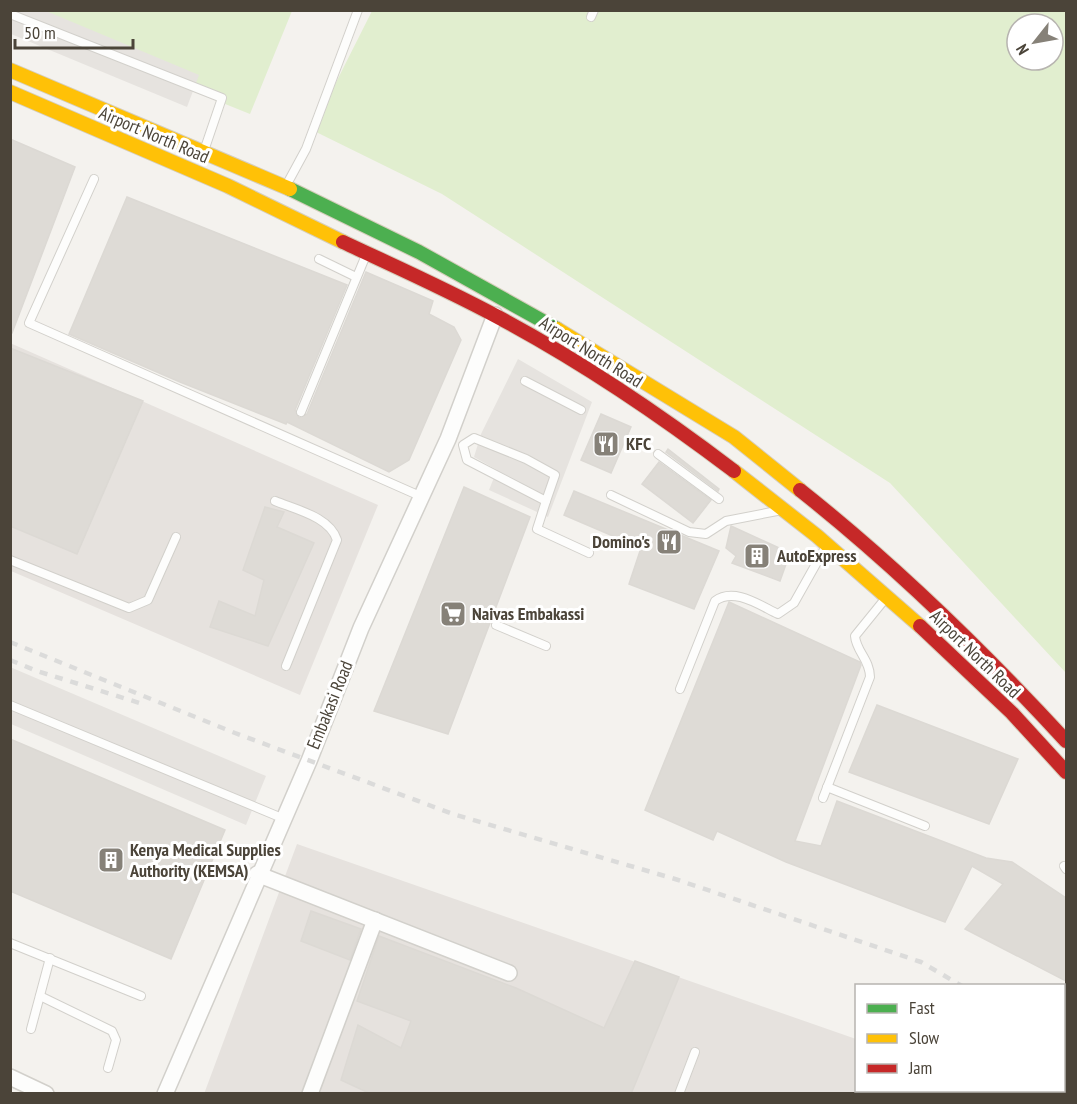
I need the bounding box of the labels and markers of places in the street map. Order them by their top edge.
restaurant icon: KFC [591,429,621,459]
place label: KFC [626,432,651,455]
restaurant icon: Domino's [654,527,684,557]
place label: Domino's [592,530,650,553]
building icon: AutoExpress [742,541,772,571]
place label: AutoExpress [776,544,857,567]
supermarket icon: Naivas Embakassi [438,599,468,629]
place label: Naivas Embakassi [472,602,584,625]
place label: Kenya Medical Supplies Authority (KEMSA) [129,838,281,882]
building icon: Kenya Medical Supplies Authority (KEMSA) [96,845,126,875]

